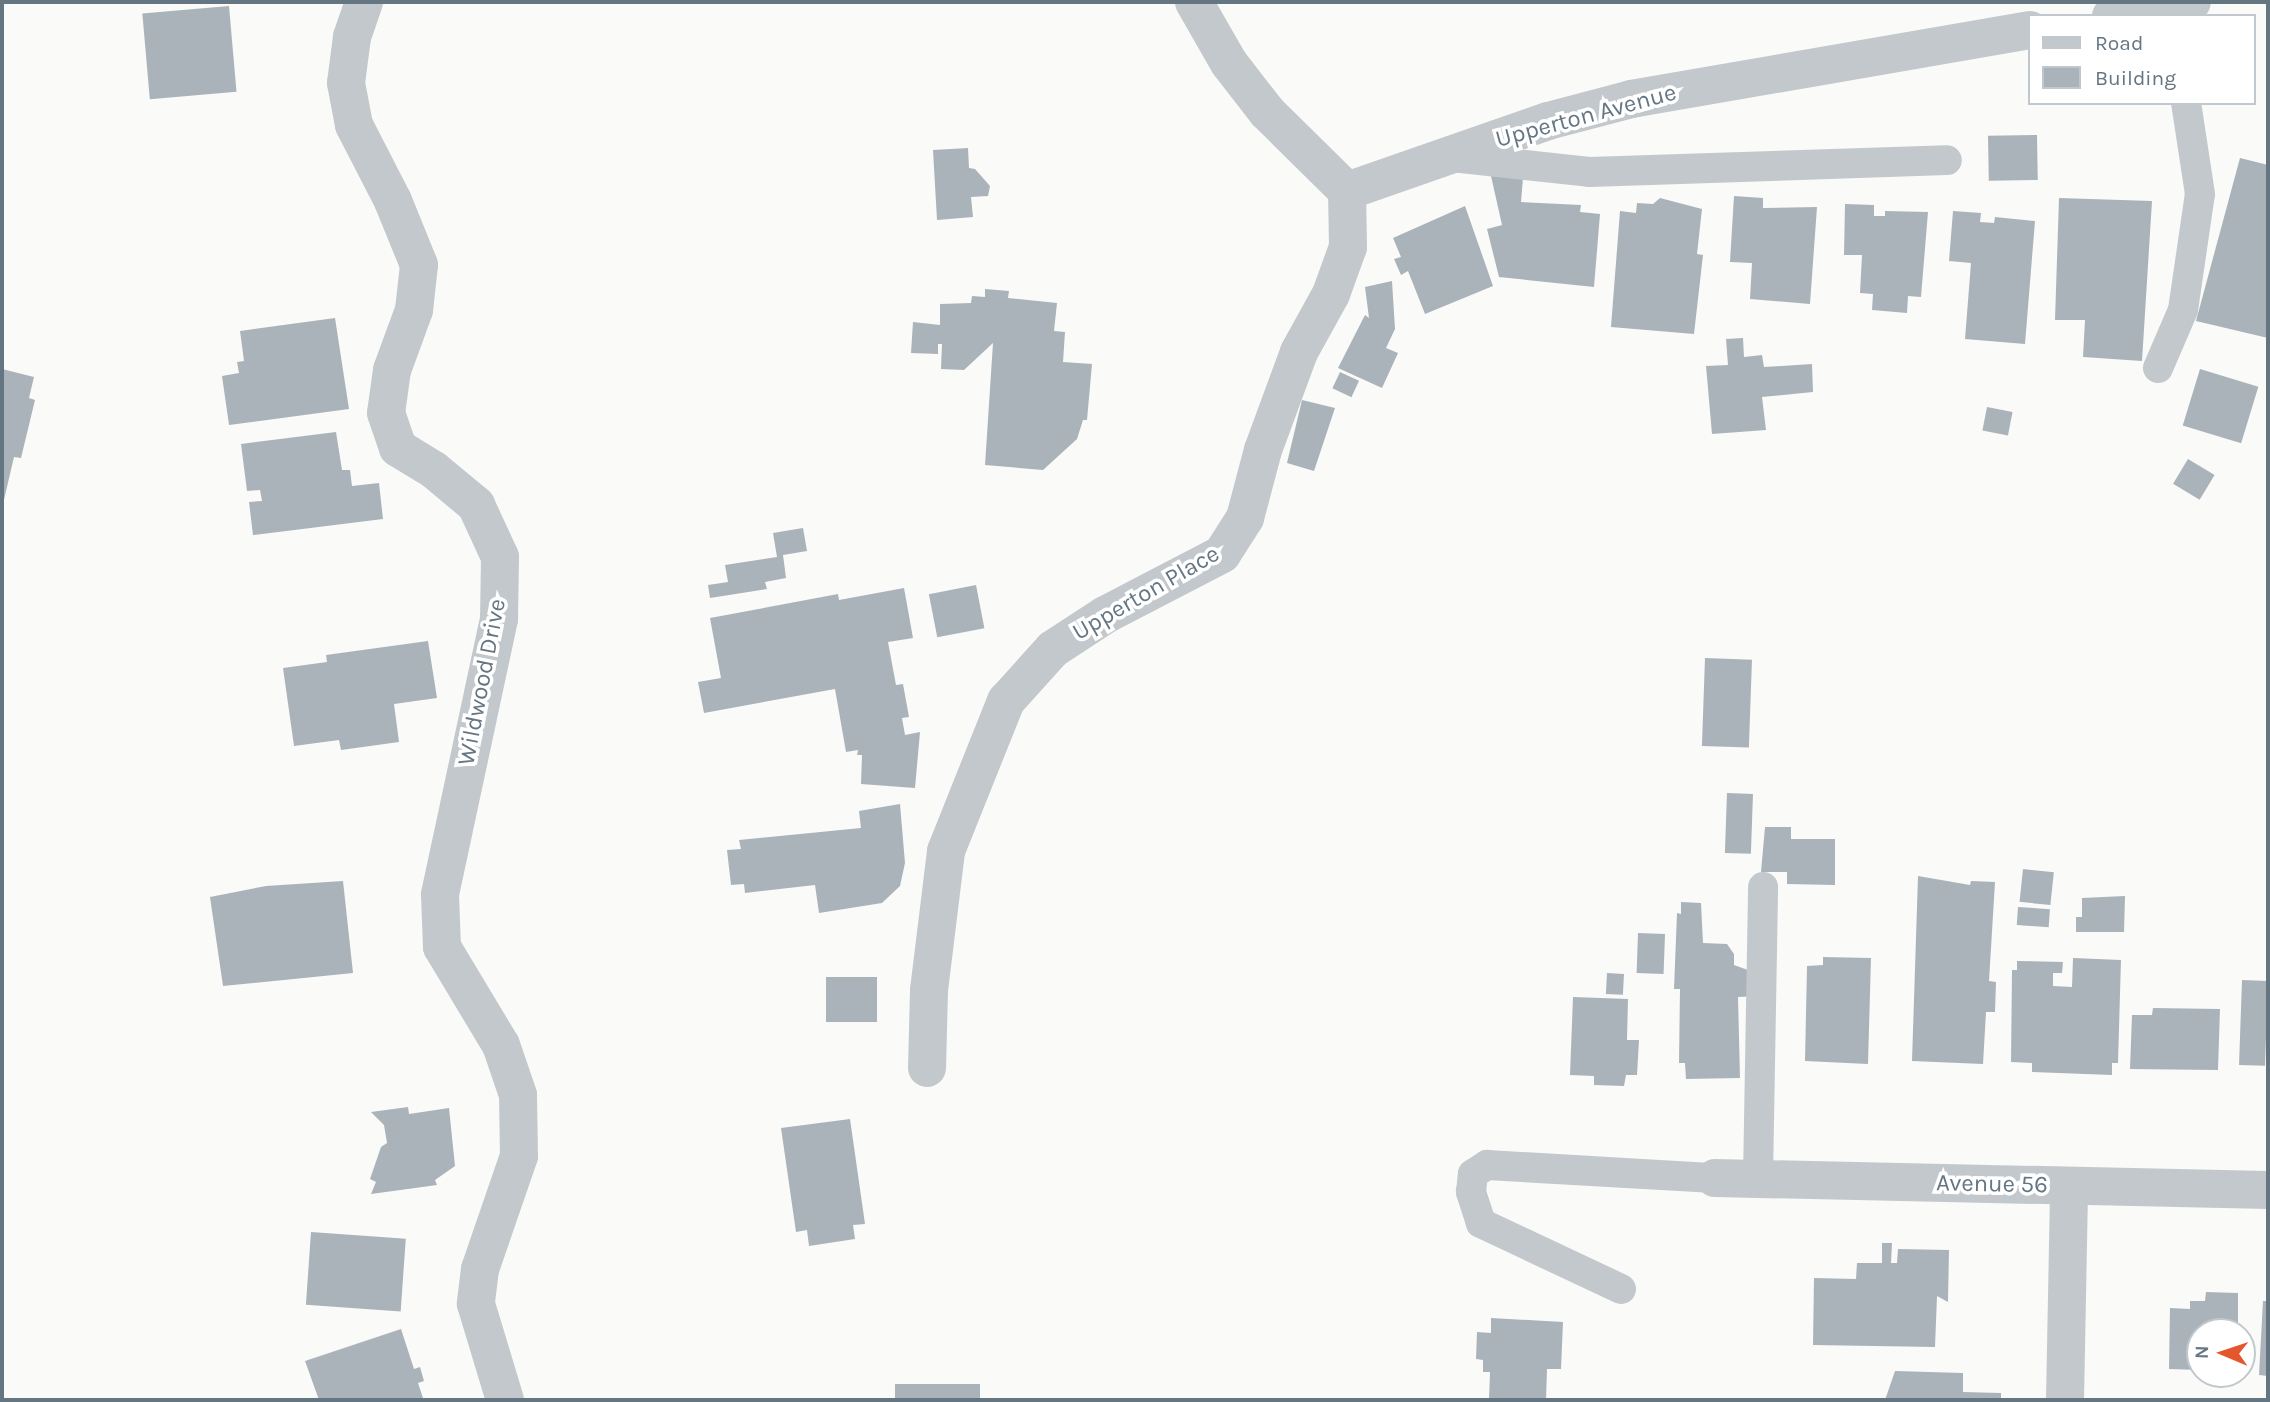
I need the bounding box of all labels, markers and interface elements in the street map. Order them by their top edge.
legend [2028,14,2256,105]
text: Road [2095,31,2143,55]
text: Building [2095,66,2176,90]
street label: Upperton Avenue [1492,78,1680,154]
street label: Upperton Place [1067,539,1225,647]
street label: Wildwood Drive [452,596,512,768]
street label: Avenue 56 [1936,1169,2048,1199]
north arrow [2186,1318,2256,1388]
text: N [2191,1345,2213,1360]

